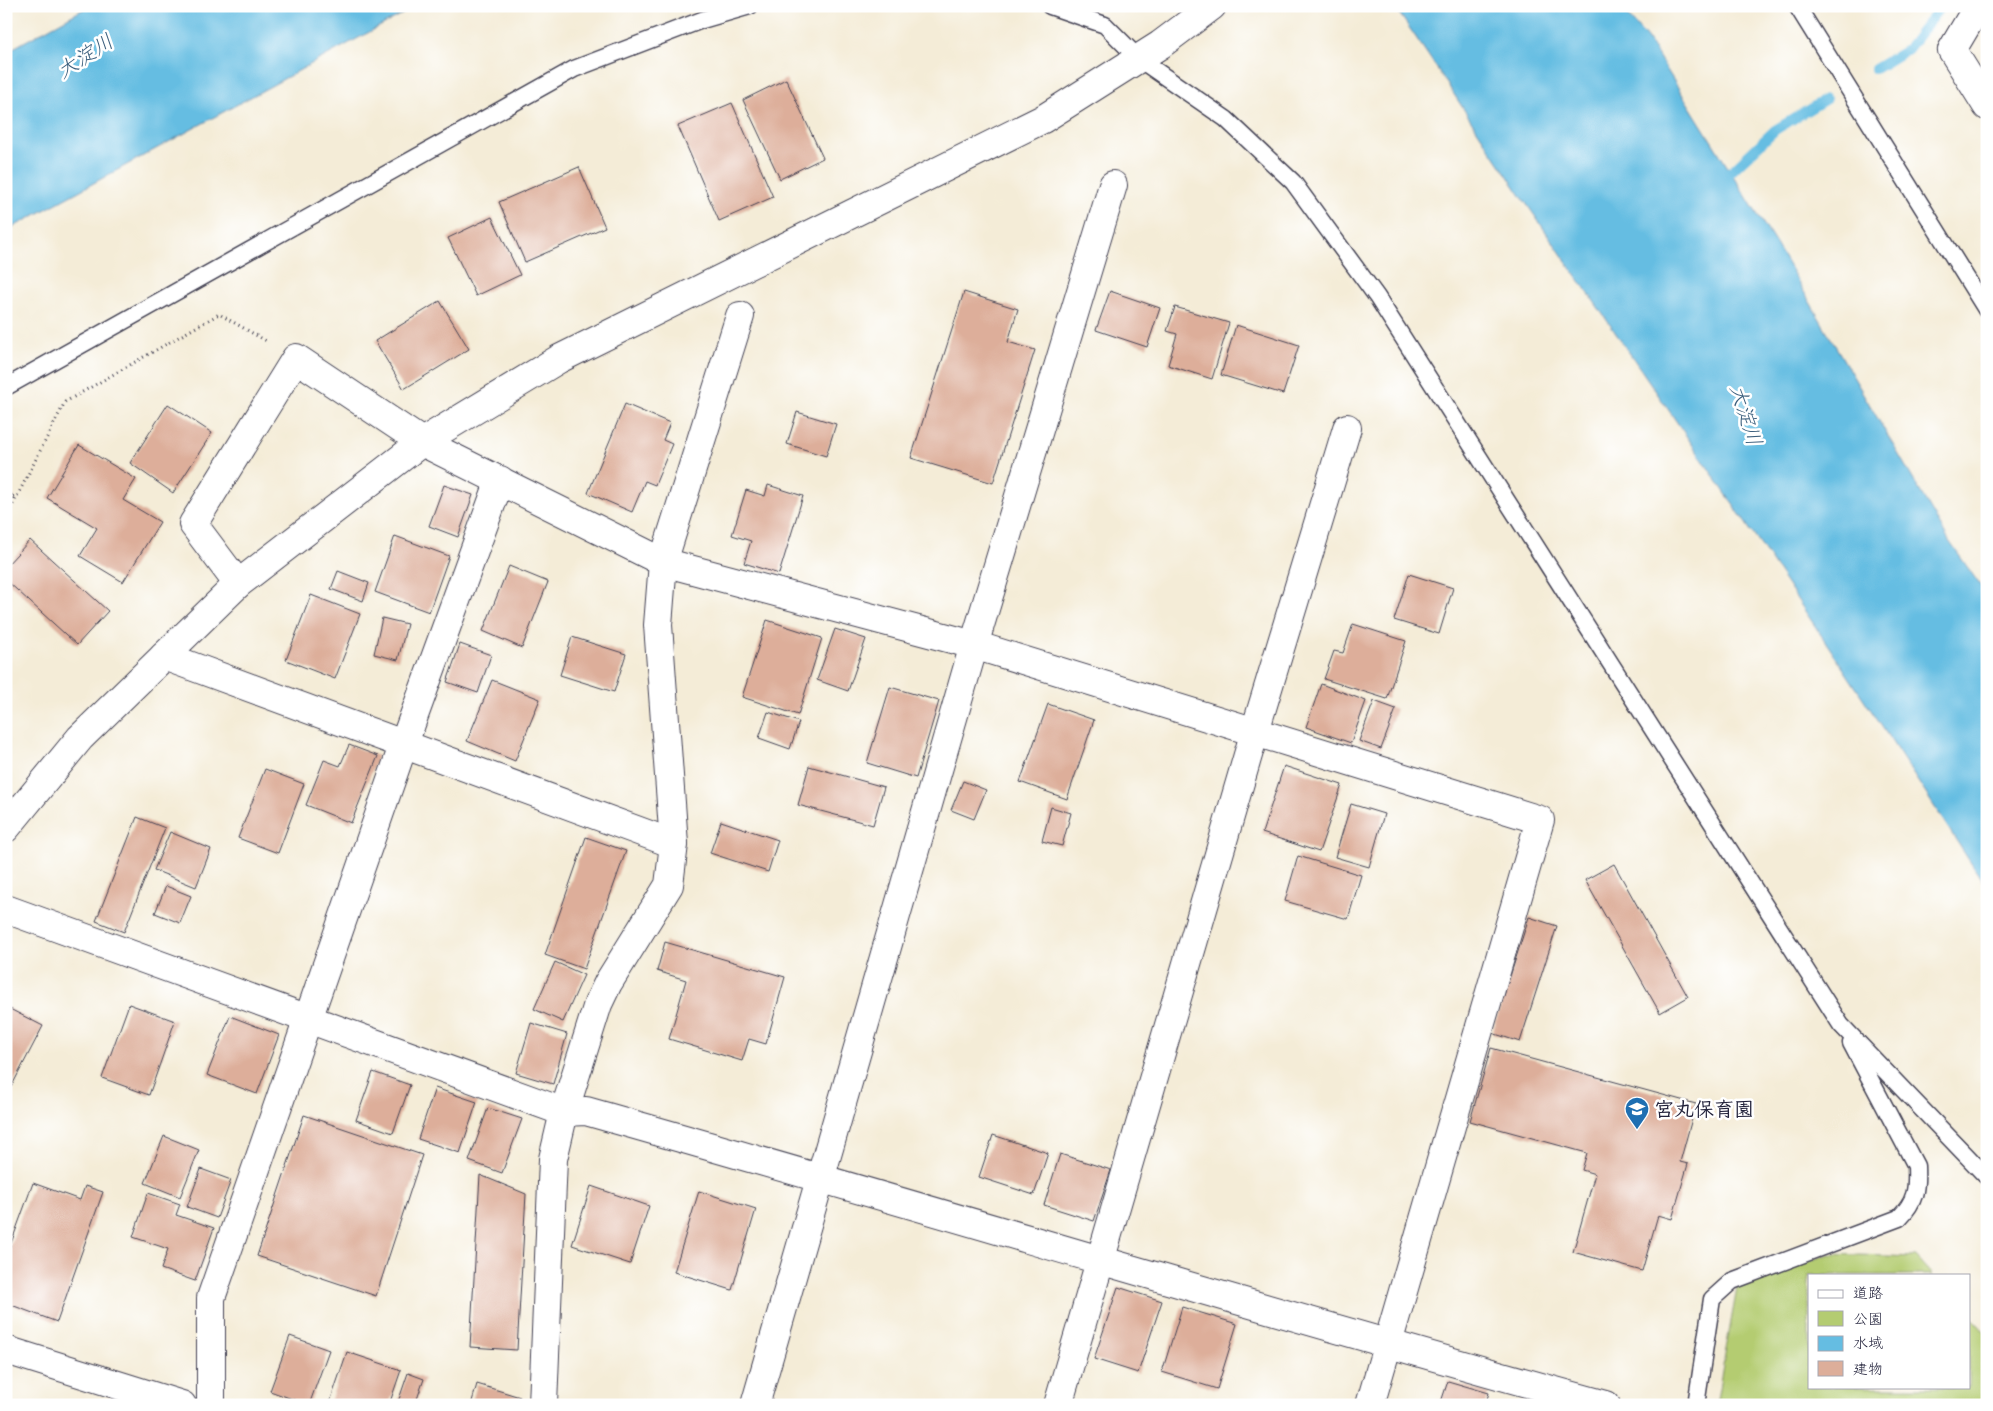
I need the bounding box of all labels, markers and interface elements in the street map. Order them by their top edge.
water label: 大淀川 [52,28,118,84]
water label: 大淀川 [1724,381,1768,449]
school or university icon: 宮丸保育園 [1624,1096,1650,1130]
place label: 宮丸保育園 [1654,1097,1754,1122]
legend [1808,1274,1970,1388]
text: 道路 [1853,1284,1883,1303]
text: 公園 [1853,1310,1883,1329]
text: 水域 [1853,1334,1883,1353]
text: 建物 [1853,1360,1883,1379]

